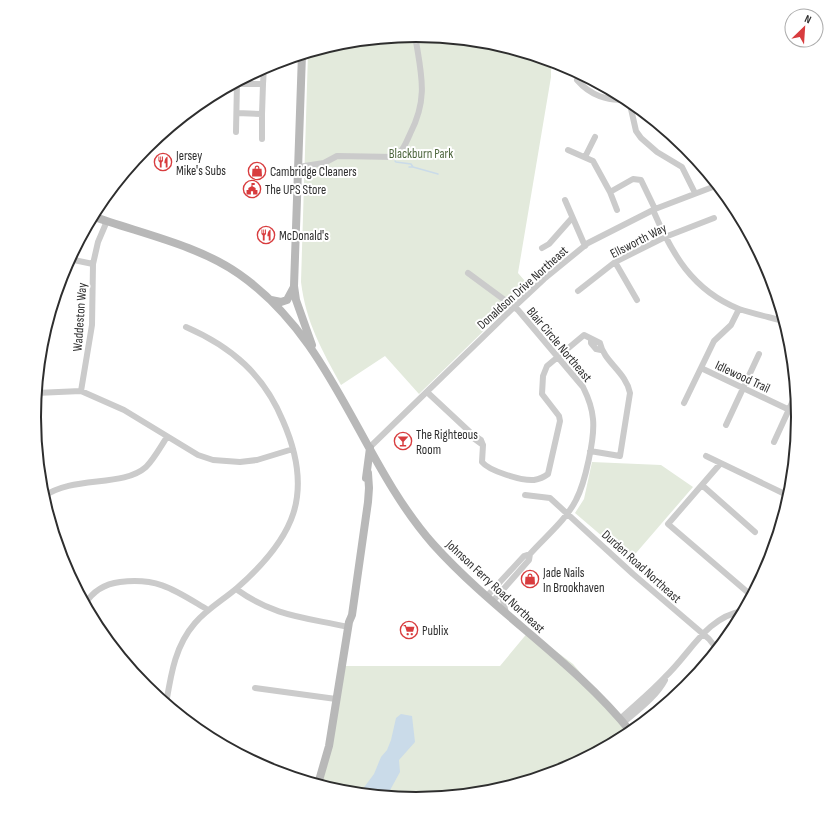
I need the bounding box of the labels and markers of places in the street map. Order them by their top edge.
place label: Jersey Mike's Subs [175,148,226,179]
restaurant icon: Jersey Mike's Subs [153,152,173,172]
shop icon: Cambridge Cleaners [247,161,267,181]
place label: Cambridge Cleaners [270,164,357,180]
public building icon: The UPS Store [242,179,262,199]
place label: The UPS Store [265,182,326,198]
restaurant icon: McDonald's [256,225,276,245]
place label: McDonald's [279,228,329,244]
place label: The Righteous Room [416,427,478,458]
bar icon: The Righteous Room [393,431,413,451]
place label: Jade Nails In Brookhaven [542,565,605,596]
shop icon: Jade Nails In Brookhaven [520,569,540,589]
supermarket icon: Publix [399,620,419,640]
place label: Publix [422,623,448,639]

